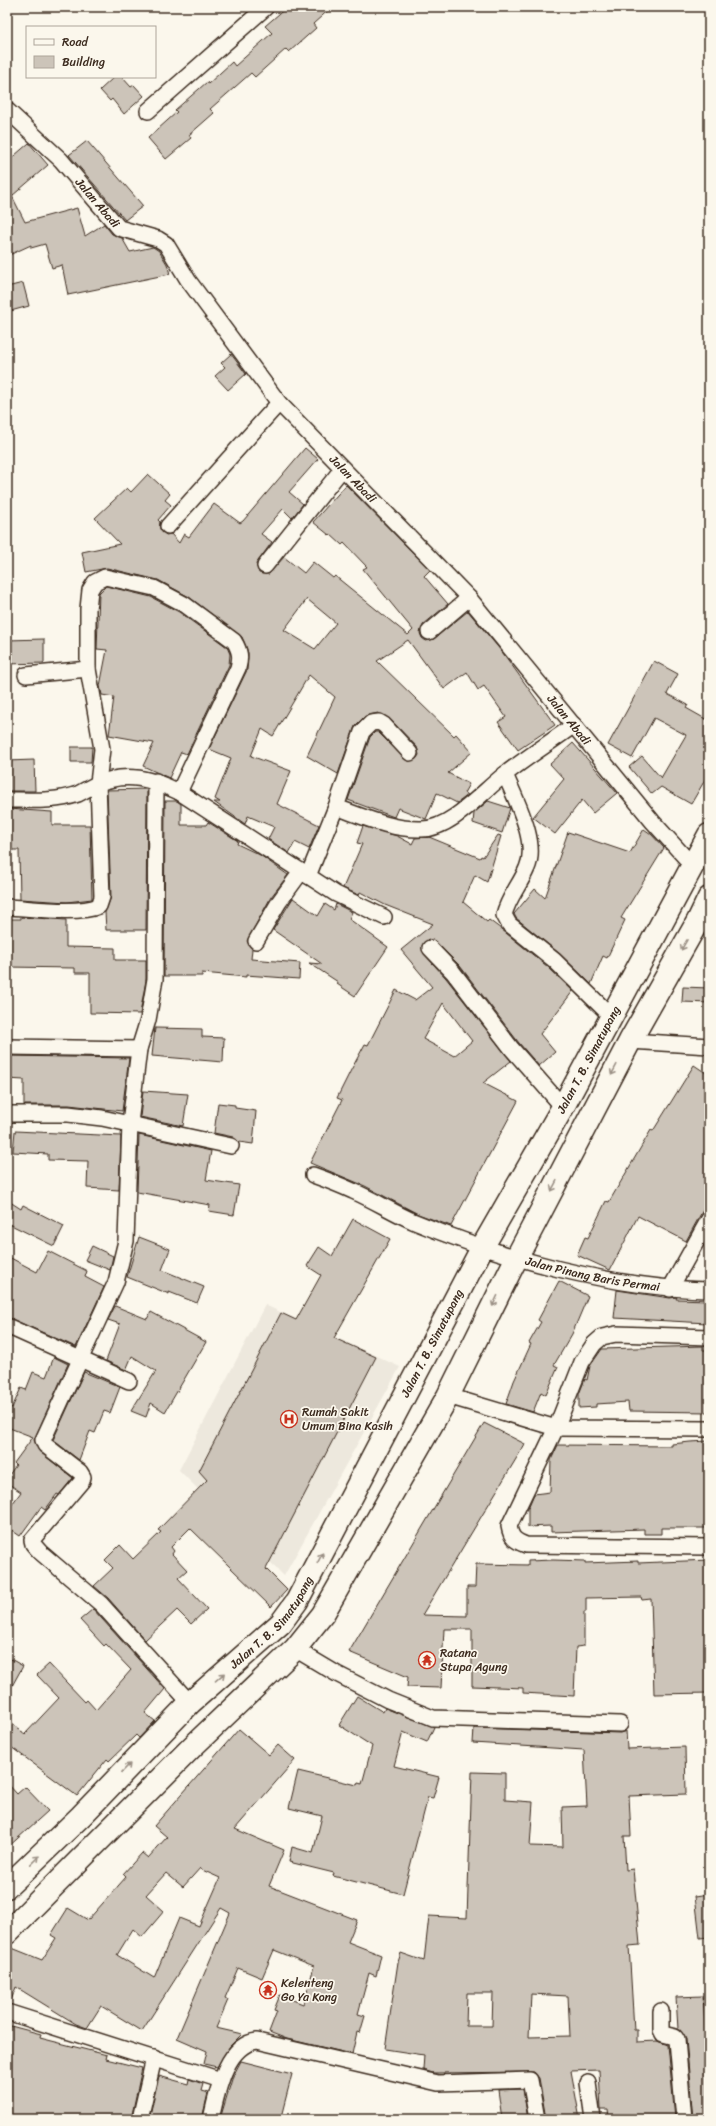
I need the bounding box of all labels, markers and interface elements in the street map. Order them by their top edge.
legend [26,26,156,78]
text: Road [62,31,89,53]
text: Building [62,51,105,73]
street label: Jalan Abadi [69,172,126,234]
street label: Jalan Abadi [323,449,382,509]
street label: Jalan Abadi [541,689,597,751]
one-way arrow [680,939,688,951]
street label: Jalan T. B. Simatupang [550,1002,627,1119]
one-way arrow [610,1064,618,1076]
one-way arrow [550,1179,557,1191]
street label: Jalan Pinang Baris Permai [522,1249,662,1298]
street label: Jalan T. B. Simatupang [394,1285,470,1402]
one-way arrow [490,1295,498,1307]
place label: Rumah Sakit Umum Bina Kasih [302,1401,393,1437]
hospital icon: Rumah Sakit Umum Bina Kasih [279,1409,299,1429]
one-way arrow [317,1552,324,1564]
street label: Jalan T. B. Simatupang [224,1572,319,1675]
place label: Ratana Stupa Agung [440,1642,508,1678]
temple icon: Ratana Stupa Agung [417,1650,437,1670]
one-way arrow [214,1673,225,1682]
one-way arrow [122,1763,131,1773]
one-way arrow [30,1855,40,1865]
place label: Kelenteng Go Ya Kong [281,1972,337,2008]
temple icon: Kelenteng Go Ya Kong [258,1980,278,2000]

